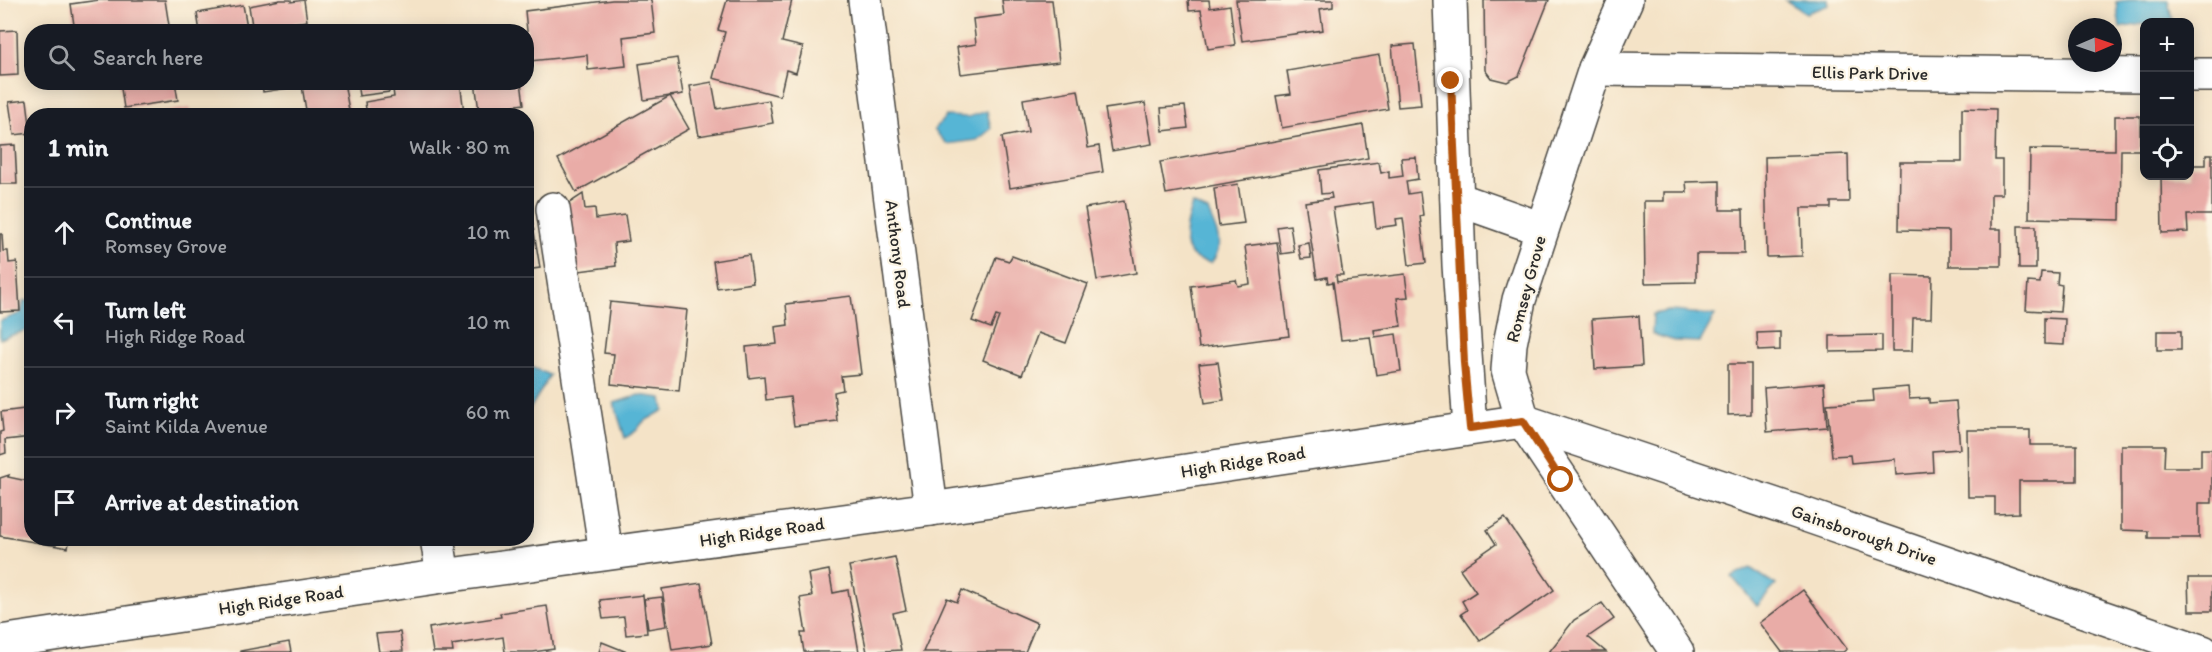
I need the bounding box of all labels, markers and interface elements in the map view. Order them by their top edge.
north arrow [2068,18,2122,72]
map controls [2140,18,2194,180]
button: + [2140,18,2194,72]
search box [24,24,534,90]
icon: search [45,41,78,74]
text: Search here [93,44,203,71]
street label: Ellis Park Drive [1812,61,1928,85]
route end [1437,67,1463,93]
button: − [2140,72,2194,126]
button: locate [2140,126,2194,180]
text: 1 min [48,131,108,163]
text: Walk · 80 m [409,135,510,159]
street label: Anthony Road [880,199,916,310]
text: Continue [105,207,192,234]
icon: ahead [48,216,81,249]
text: 10 m [467,220,510,244]
street label: Romsey Grove [1501,233,1551,345]
text: Romsey Grove [105,234,227,258]
text: Turn left [105,297,186,324]
icon: left [48,306,81,339]
text: 10 m [467,310,510,334]
text: High Ridge Road [105,324,245,348]
text: Turn right [105,387,199,414]
icon: right [48,396,81,429]
text: 60 m [466,400,510,424]
text: Saint Kilda Avenue [105,414,268,438]
street label: High Ridge Road [1179,441,1307,483]
route start [1547,466,1573,492]
icon: arrive [48,486,81,519]
text: Arrive at destination [105,489,299,516]
street label: Gainsborough Drive [1788,500,1940,570]
street label: High Ridge Road [698,512,826,552]
street label: High Ridge Road [217,580,345,620]

